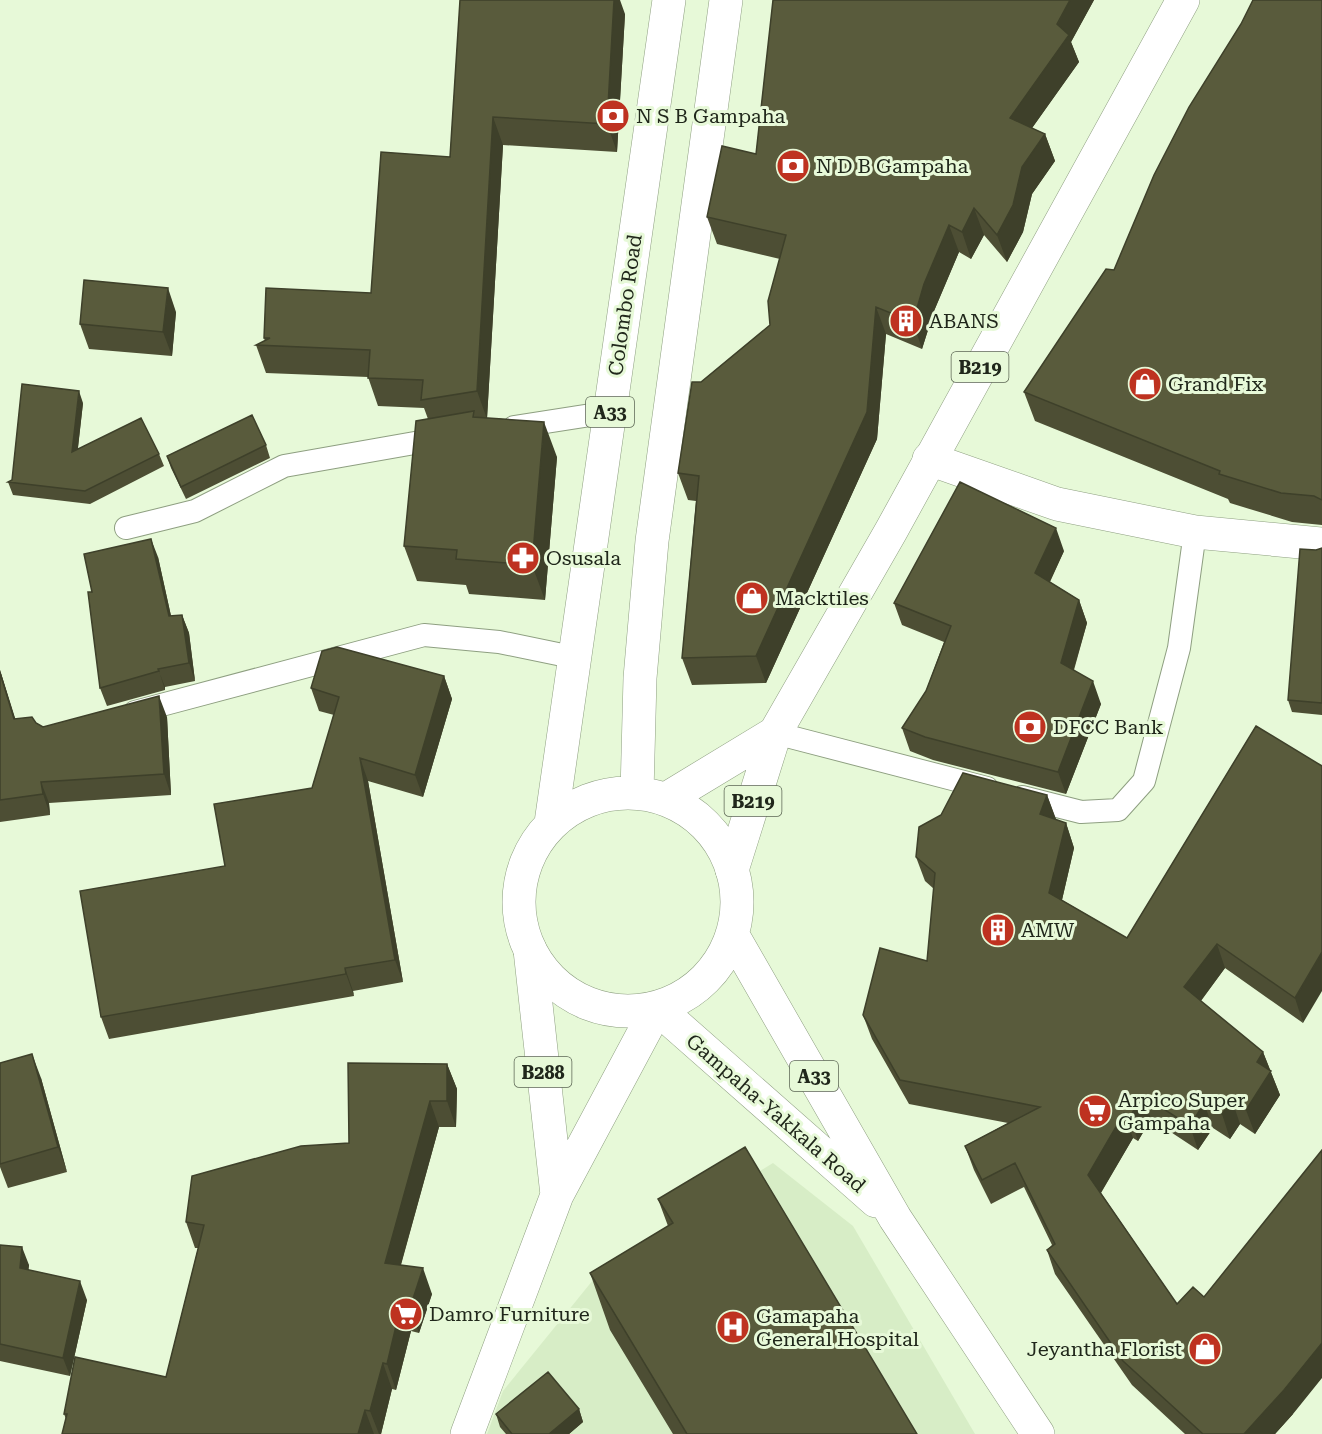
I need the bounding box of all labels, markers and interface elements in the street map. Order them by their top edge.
bank icon: N S B Gampaha [595,98,631,134]
place label: N S B Gampaha [636,104,786,128]
bank icon: N D B Gampaha [775,148,811,184]
place label: N D B Gampaha [816,154,969,178]
street label: Colombo Road [603,233,647,377]
building icon: ABANS [888,303,924,339]
place label: ABANS [929,309,999,333]
road number: B219 [952,352,1008,382]
shop icon: Grand Fix [1127,366,1163,402]
place label: Grand Fix [1168,372,1264,396]
road number: A33 [586,397,634,427]
pharmacy icon: Osusala [505,540,541,576]
place label: Osusala [546,546,621,570]
shop icon: Macktiles [734,580,770,616]
place label: Macktiles [775,586,869,610]
bank icon: DFCC Bank [1012,709,1048,745]
place label: DFCC Bank [1053,715,1164,739]
road number: B219 [724,786,782,816]
building icon: AMW [980,912,1016,948]
place label: AMW [1021,918,1075,942]
street label: Gampaha-Yakkala Road [681,1029,871,1198]
road number: B288 [514,1057,572,1087]
road number: A33 [790,1061,838,1091]
place label: Arpico Super Gampaha [1118,1088,1245,1135]
supermarket icon: Arpico Super Gampaha [1077,1093,1113,1129]
supermarket icon: Damro Furniture [388,1296,424,1332]
place label: Damro Furniture [429,1302,590,1326]
place label: Gamapaha General Hospital [756,1304,919,1351]
hospital icon: Gamapaha General Hospital [715,1309,751,1345]
shop icon: Jeyantha Florist [1187,1331,1223,1367]
place label: Jeyantha Florist [1027,1337,1183,1361]

